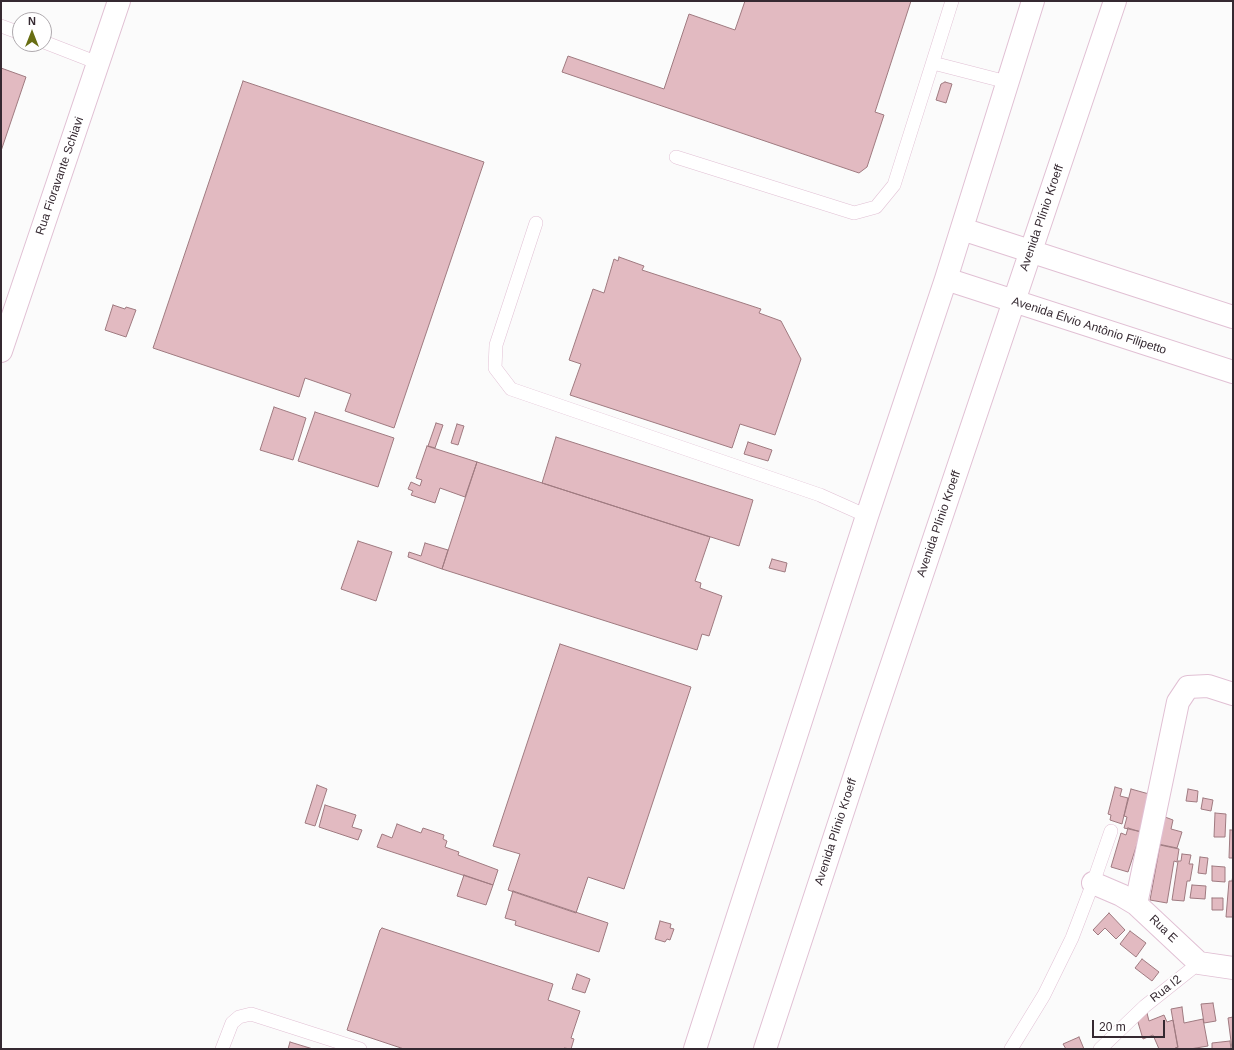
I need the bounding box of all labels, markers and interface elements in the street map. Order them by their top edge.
north arrow [12,12,52,52]
text: N [28,15,36,27]
street label: Rua Fioravante Schiavi [33,115,87,237]
street label: Avenida Plínio Kroeff [1017,163,1067,273]
street label: Avenida Élvio Antônio Filipetto [1010,294,1168,358]
street label: Avenida Plínio Kroeff [914,469,964,579]
street label: Avenida Plínio Kroeff [812,777,860,887]
street label: Rua E [1146,912,1180,946]
street label: Rua I2 [1148,972,1184,1006]
scale bar [1094,1012,1167,1038]
text: 20 m [1099,1020,1126,1034]

